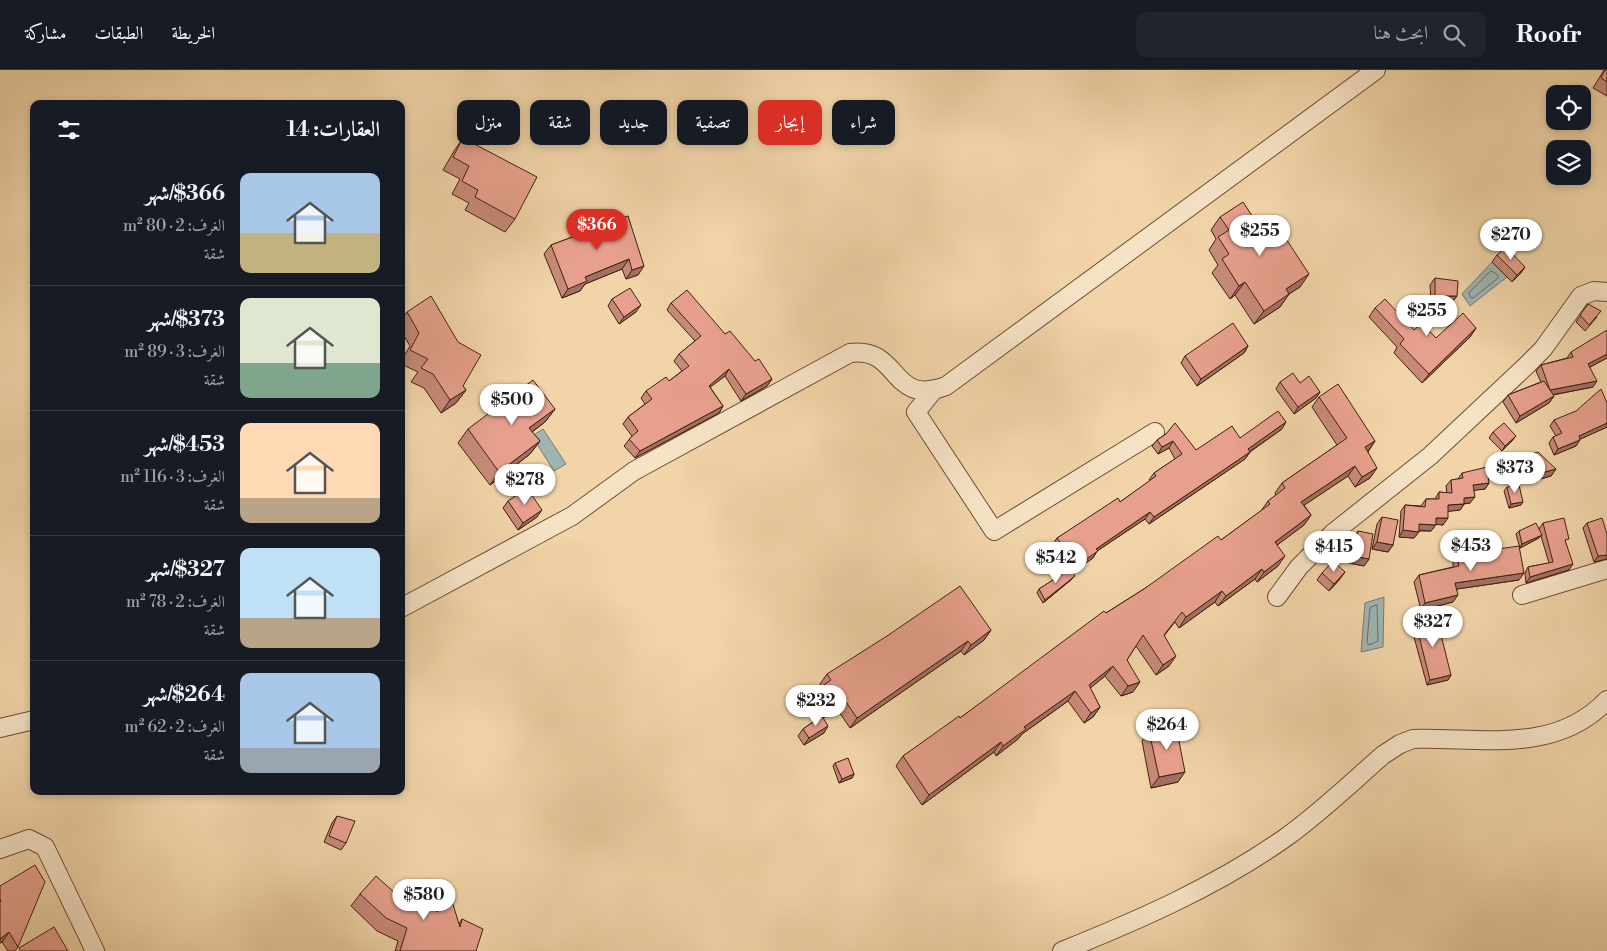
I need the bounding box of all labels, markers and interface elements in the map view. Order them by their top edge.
search box [1136,12,1486,57]
text: Roofr [1516,20,1582,50]
text: ابحث هنا [1374,21,1428,45]
icon: search [1440,21,1468,49]
text: مشاركة [25,22,66,45]
text: الطبقات [94,22,143,45]
text: الخريطة [171,22,215,45]
map controls [1546,85,1591,185]
button: locate [1546,85,1591,130]
chip: منزل [457,100,520,145]
chip: شقة [530,100,590,145]
chip: جديد [600,100,667,145]
chip: تصفية [677,100,748,145]
chip: إيجار [758,100,822,145]
chip: شراء [832,100,895,145]
icon: filters [55,116,83,144]
text: العقارات: 14 [287,117,380,143]
button: layers [1546,140,1591,185]
text: $366/شهر [145,181,225,207]
icon: home [280,193,340,253]
pin: $366 [567,208,627,251]
pin: $255 [1230,214,1290,257]
text: $366 [577,215,617,235]
text: الغرف: 2 · 80 m² [123,216,225,236]
pin: $270 [1481,218,1541,261]
text: $255 [1240,221,1280,241]
text: $270 [1491,225,1531,245]
text: شقة [204,244,225,264]
pin: $255 [1397,294,1457,337]
text: $255 [1407,301,1447,321]
text: $373/شهر [148,307,225,333]
icon: home [280,318,340,378]
text: الغرف: 3 · 89 m² [124,342,225,362]
text: شقة [204,370,225,390]
pin: $500 [482,384,542,426]
text: $500 [491,390,533,410]
text: $453/شهر [145,432,225,458]
icon: home [280,443,340,503]
pin: $373 [1485,452,1545,494]
text: $373 [1496,458,1534,478]
pin: $278 [495,464,555,506]
text: الغرف: 3 · 116 m² [120,467,225,487]
text: $278 [506,470,544,490]
text: شقة [204,495,225,515]
pin: $415 [1304,530,1364,573]
pin: $453 [1441,530,1501,572]
text: $453 [1451,536,1491,556]
text: $415 [1315,537,1353,557]
pin: $542 [1026,542,1086,584]
text: $542 [1036,548,1076,568]
text: $327/شهر [146,557,225,583]
icon: home [280,568,340,628]
text: الغرف: 2 · 78 m² [126,592,225,612]
pin: $327 [1403,606,1463,648]
text: $327 [1414,612,1452,632]
text: شقة [204,620,225,640]
text: $264/شهر [144,682,225,708]
pin: $232 [786,684,846,727]
text: $232 [796,691,836,711]
icon: home [280,693,340,753]
pin: $264 [1137,708,1197,751]
text: $264 [1147,715,1187,735]
text: الغرف: 2 · 62 m² [125,717,225,737]
text: شقة [204,745,225,765]
pin: $580 [394,878,454,921]
text: $580 [403,885,445,905]

